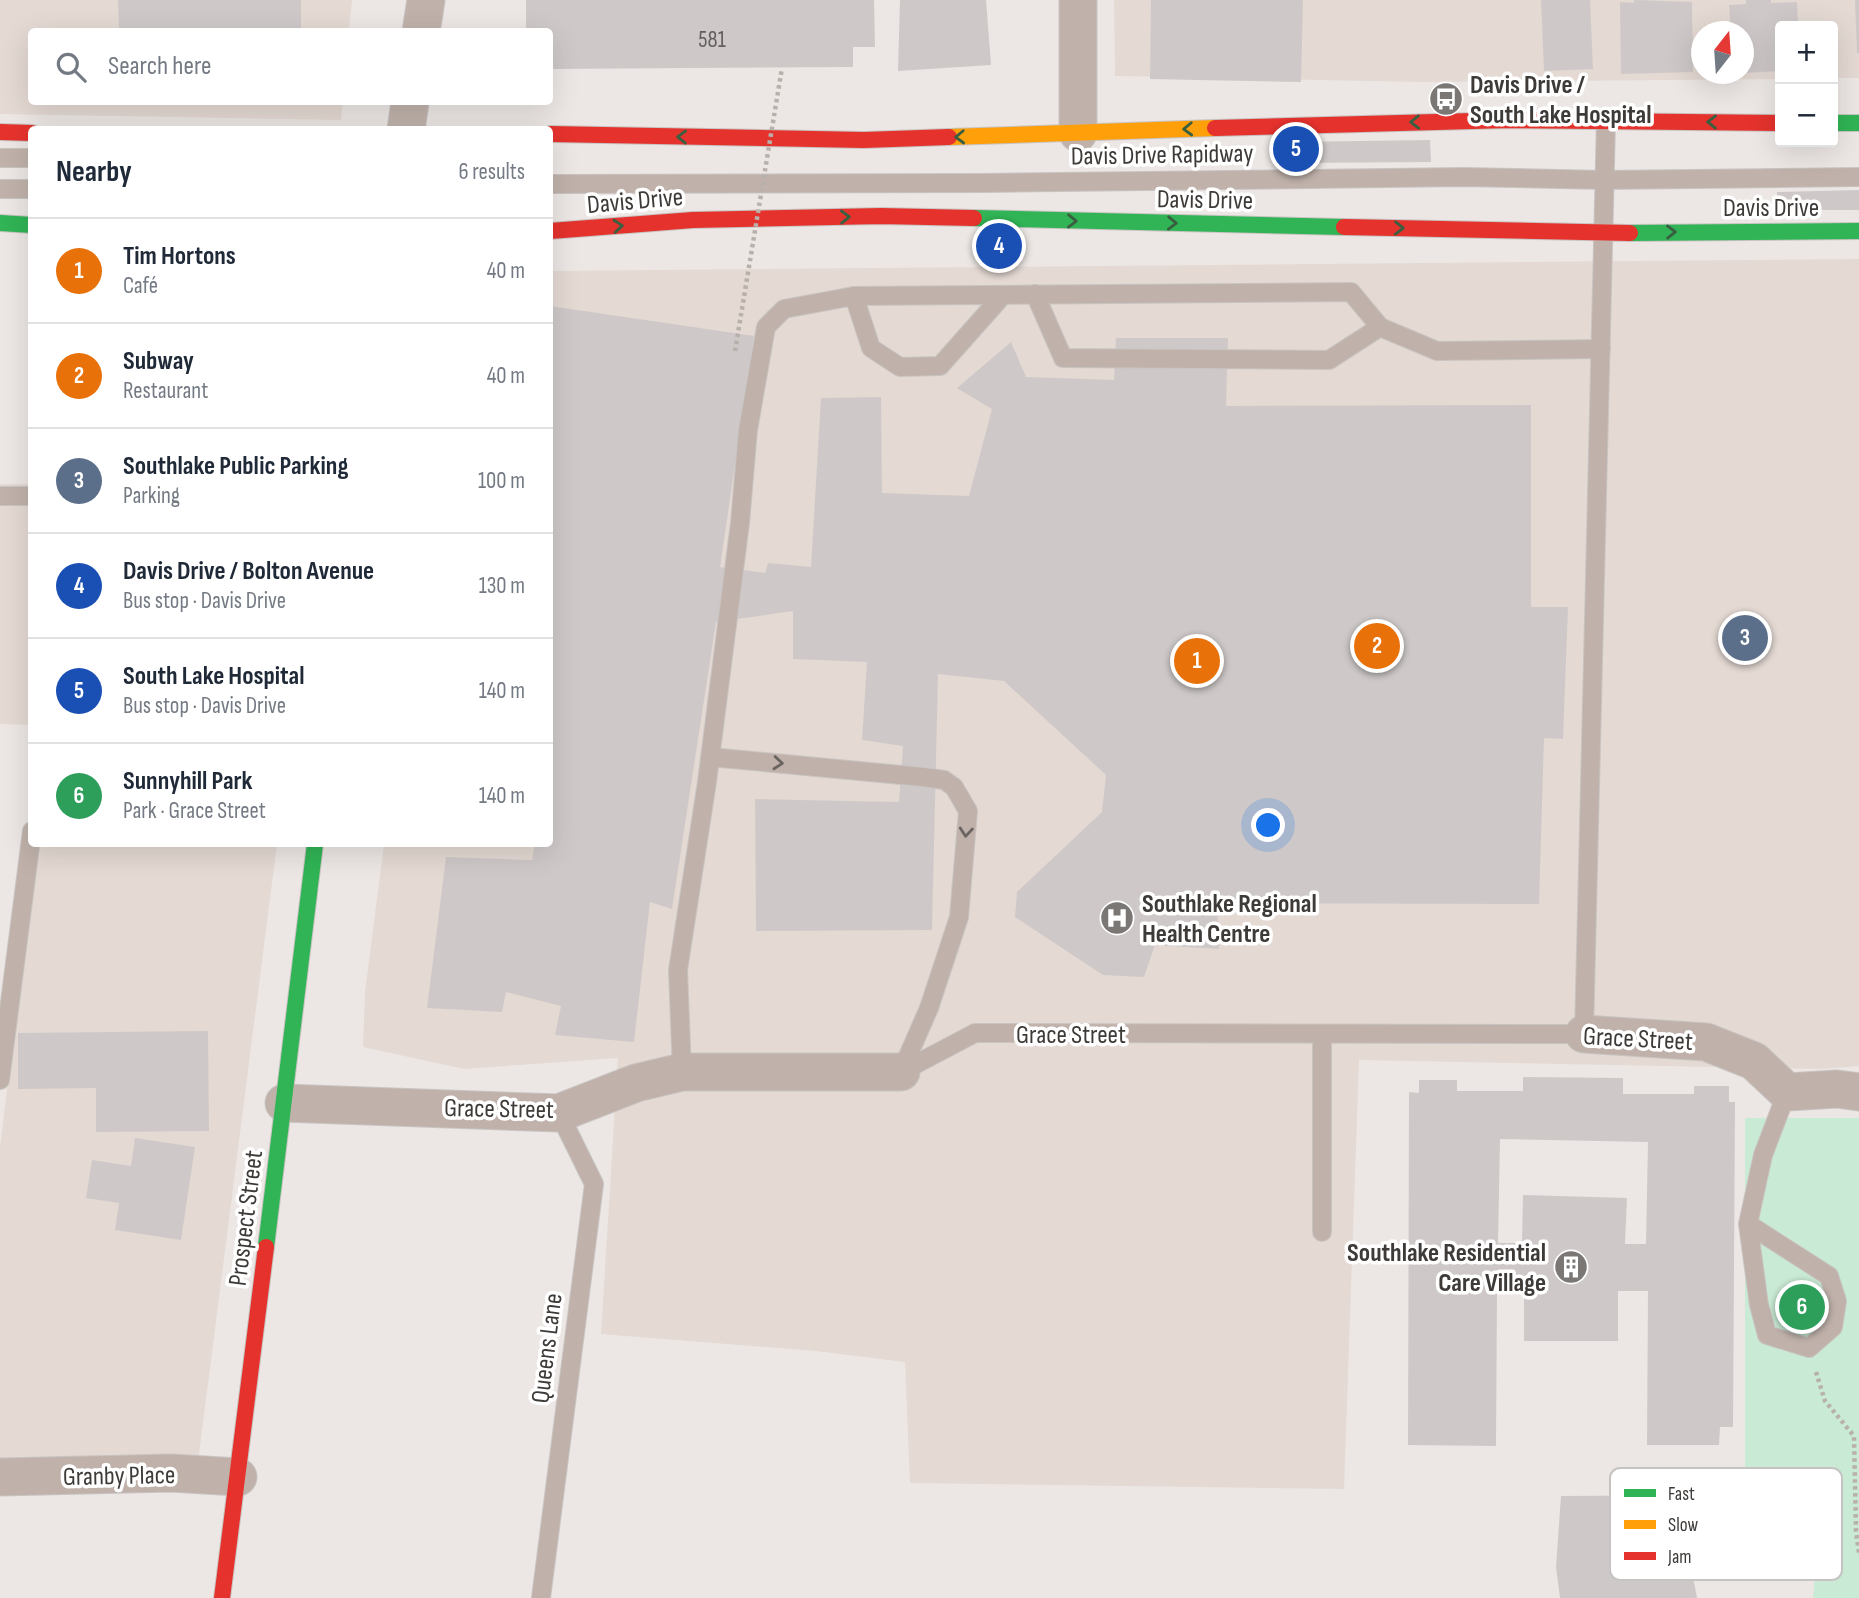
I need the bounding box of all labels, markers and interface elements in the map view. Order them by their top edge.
north arrow [1691,21,1754,84]
map controls [1775,21,1838,147]
button: + [1775,21,1838,84]
house number: 581 [698,26,726,54]
search box [28,28,553,105]
icon: search [52,48,90,86]
text: Search here [108,51,211,82]
place label: Davis Drive / South Lake Hospital [1470,70,1652,131]
bus stop icon: Davis Drive / South Lake Hospital [1427,80,1465,118]
button: − [1775,84,1838,147]
one-way arrow [1409,114,1420,130]
one-way arrow [1706,115,1717,130]
one-way arrow [1182,122,1193,137]
pin: 5 [1273,123,1319,175]
one-way arrow [676,129,686,145]
one-way arrow [955,129,965,145]
street label: Davis Drive Rapidway [1070,138,1254,173]
text: Nearby [56,154,132,190]
text: 6 results [459,158,525,186]
street label: Davis Drive [586,182,684,221]
street label: Davis Drive [1157,184,1253,217]
street label: Davis Drive [1723,193,1819,224]
one-way arrow [840,209,850,225]
one-way arrow [1067,213,1078,229]
one-way arrow [1167,215,1177,231]
one-way arrow [612,219,623,234]
pin: 4 [976,220,1022,272]
one-way arrow [1394,220,1405,236]
one-way arrow [1666,224,1677,239]
text: Tim Hortons [123,241,236,272]
text: 1 [74,257,84,285]
text: 40 m [487,257,525,285]
text: Café [123,272,158,300]
text: Subway [123,346,194,377]
text: 2 [74,362,84,390]
text: 40 m [487,362,525,390]
text: Restaurant [123,377,208,405]
text: Southlake Public Parking [123,451,348,482]
text: 3 [74,467,84,495]
text: 100 m [478,467,525,495]
text: Parking [123,482,180,510]
text: Davis Drive / Bolton Avenue [123,556,374,587]
text: 4 [74,572,84,600]
text: 130 m [479,572,525,600]
text: Bus stop · Davis Drive [123,587,286,615]
pin: 3 [1722,612,1768,664]
pin: 2 [1354,620,1400,672]
pin: 1 [1174,635,1220,687]
text: South Lake Hospital [123,661,305,692]
text: 5 [74,677,84,705]
text: 140 m [479,677,525,705]
text: Bus stop · Davis Drive [123,692,286,720]
one-way arrow [773,755,784,770]
text: Sunnyhill Park [123,766,253,797]
text: 6 [74,782,84,810]
text: 140 m [479,782,525,810]
text: Park · Grace Street [123,797,266,825]
your location [1251,808,1285,842]
one-way arrow [959,827,974,838]
place label: Southlake Regional Health Centre [1142,889,1317,950]
hospital icon: Southlake Regional Health Centre [1098,899,1136,937]
street label: Grace Street [1016,1020,1126,1051]
street label: Grace Street [1582,1021,1694,1058]
street label: Grace Street [444,1093,554,1126]
street label: Prospect Street [223,1148,270,1288]
place label: Southlake Residential Care Village [1347,1238,1546,1299]
building icon: Southlake Residential Care Village [1552,1248,1590,1286]
pin: 6 [1779,1281,1825,1333]
street label: Queens Lane [525,1292,570,1405]
street label: Granby Place [62,1460,176,1493]
legend [1610,1468,1842,1580]
text: Fast [1668,1483,1695,1506]
text: Slow [1668,1514,1698,1537]
text: Jam [1667,1546,1691,1569]

